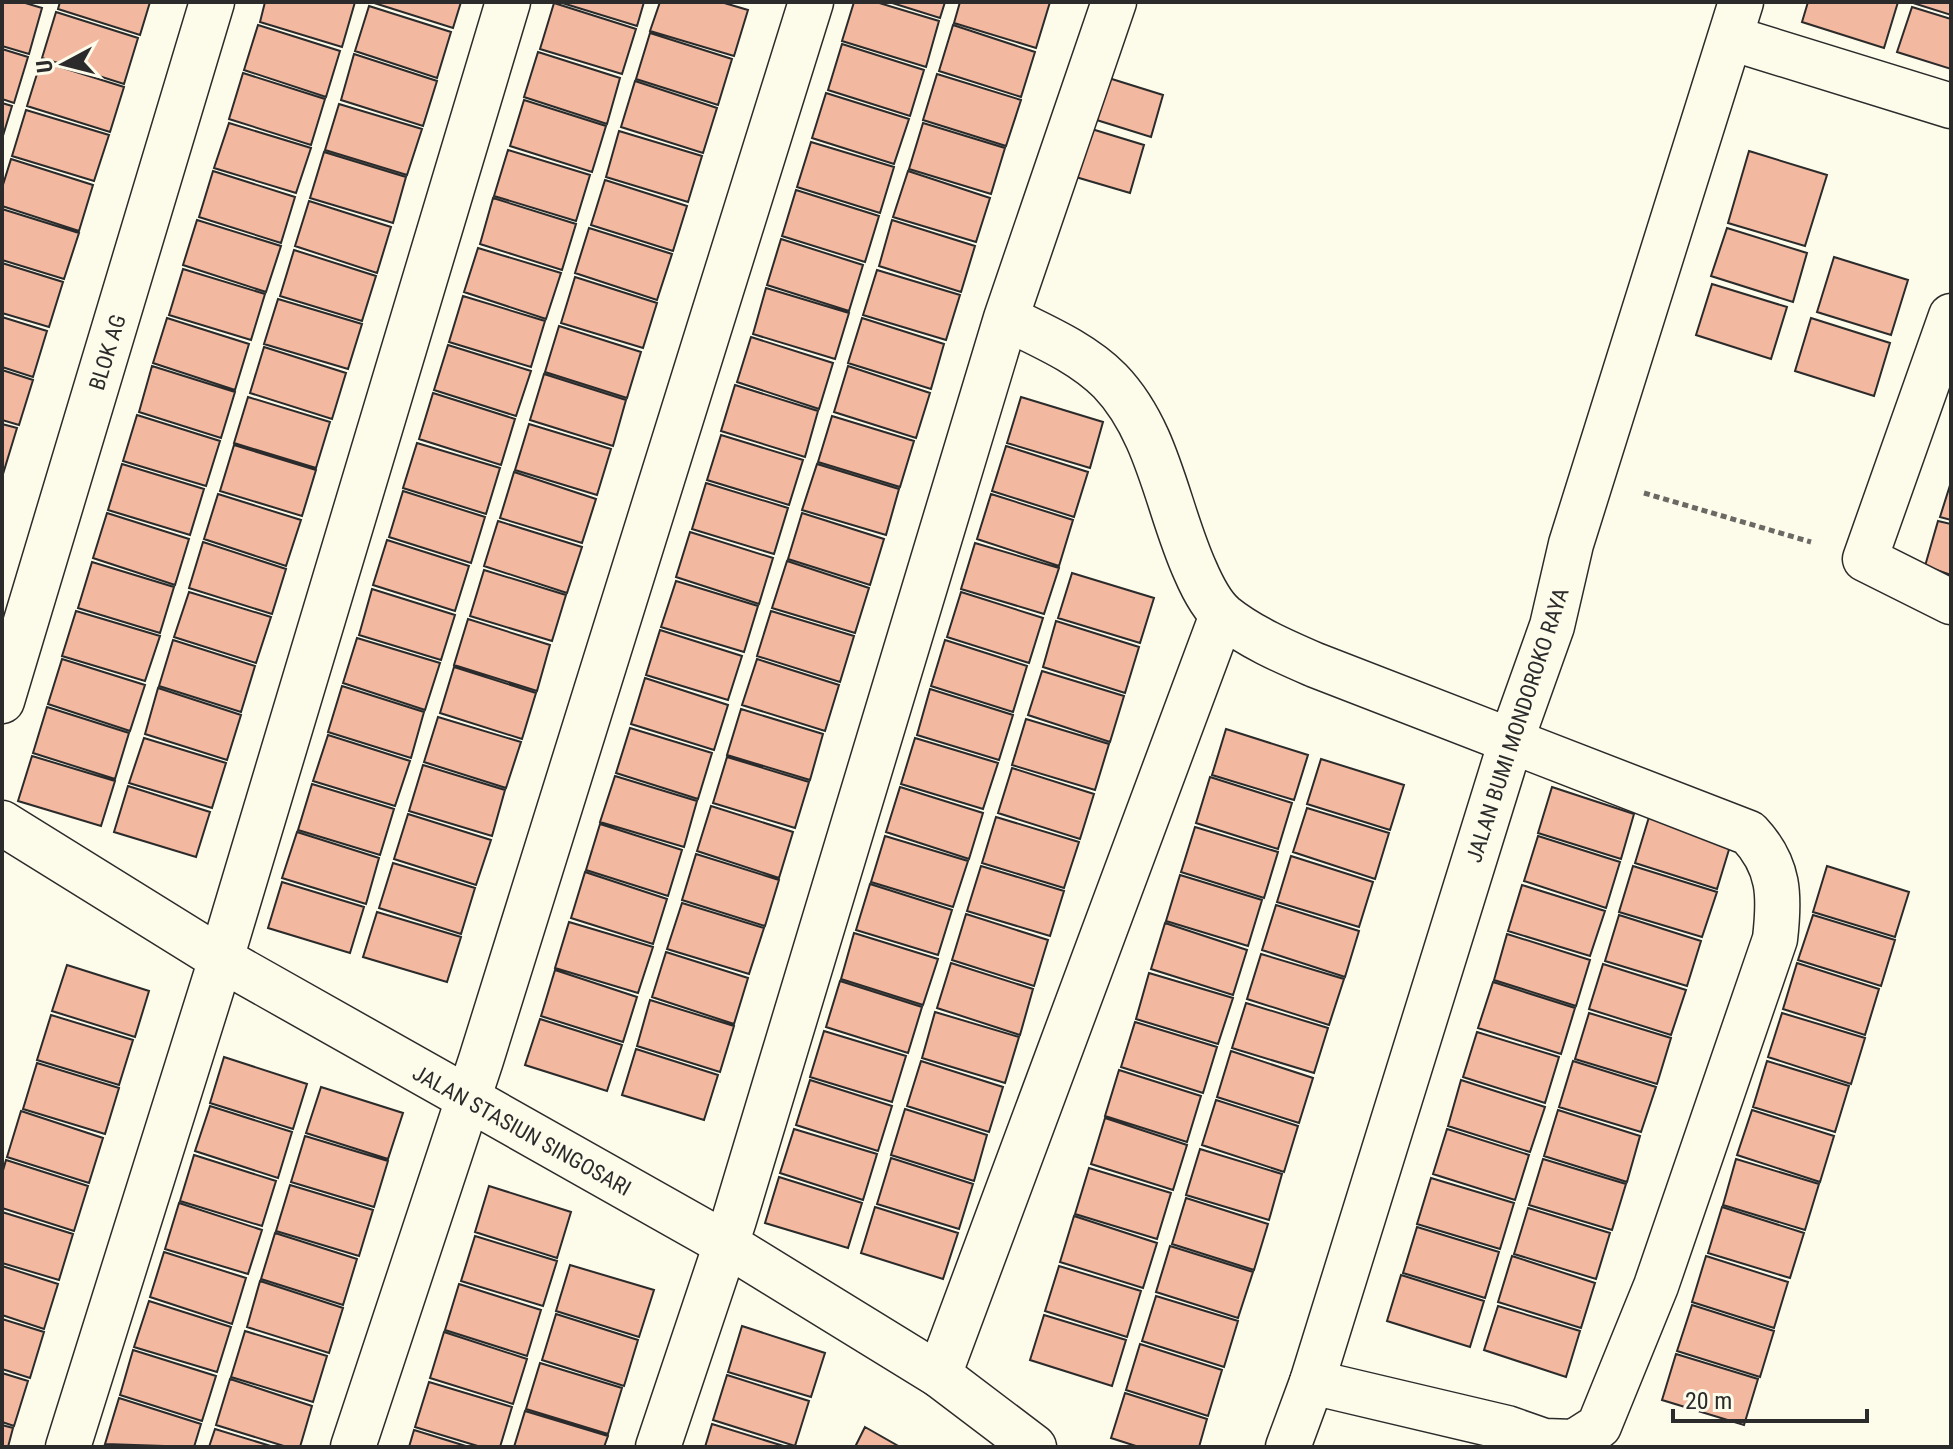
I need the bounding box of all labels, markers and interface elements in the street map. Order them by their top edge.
north arrow [24,24,104,104]
text: U [31,59,58,74]
street label: BLOK AG [84,311,131,393]
street label: JALAN BUMI MONDOROKO RAYA [1461,584,1574,866]
street label: JALAN STASIUN SINGOSARI [408,1060,635,1201]
scale bar [1673,1373,1867,1423]
text: 20 m [1685,1387,1732,1415]

